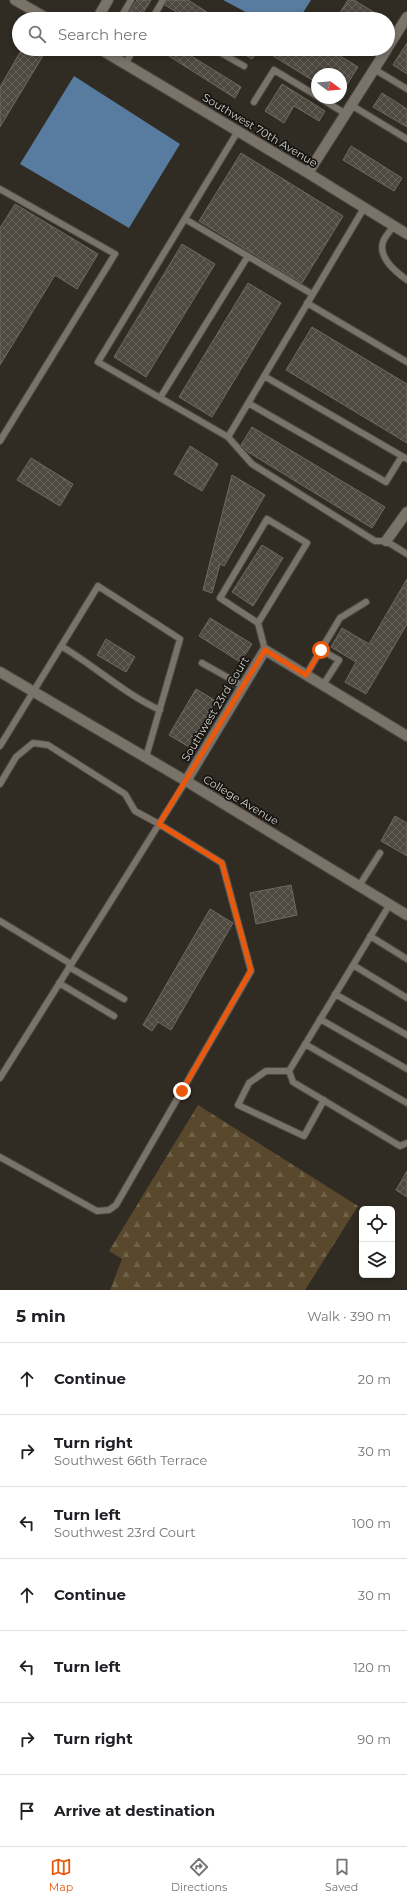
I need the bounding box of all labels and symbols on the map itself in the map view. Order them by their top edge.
north arrow [311,68,347,104]
street label: Southwest 70th Avenue [200,90,320,170]
route start [312,641,330,659]
street label: Southwest 23rd Court [178,654,252,764]
street label: College Avenue [201,772,282,828]
route end [173,1082,191,1100]

